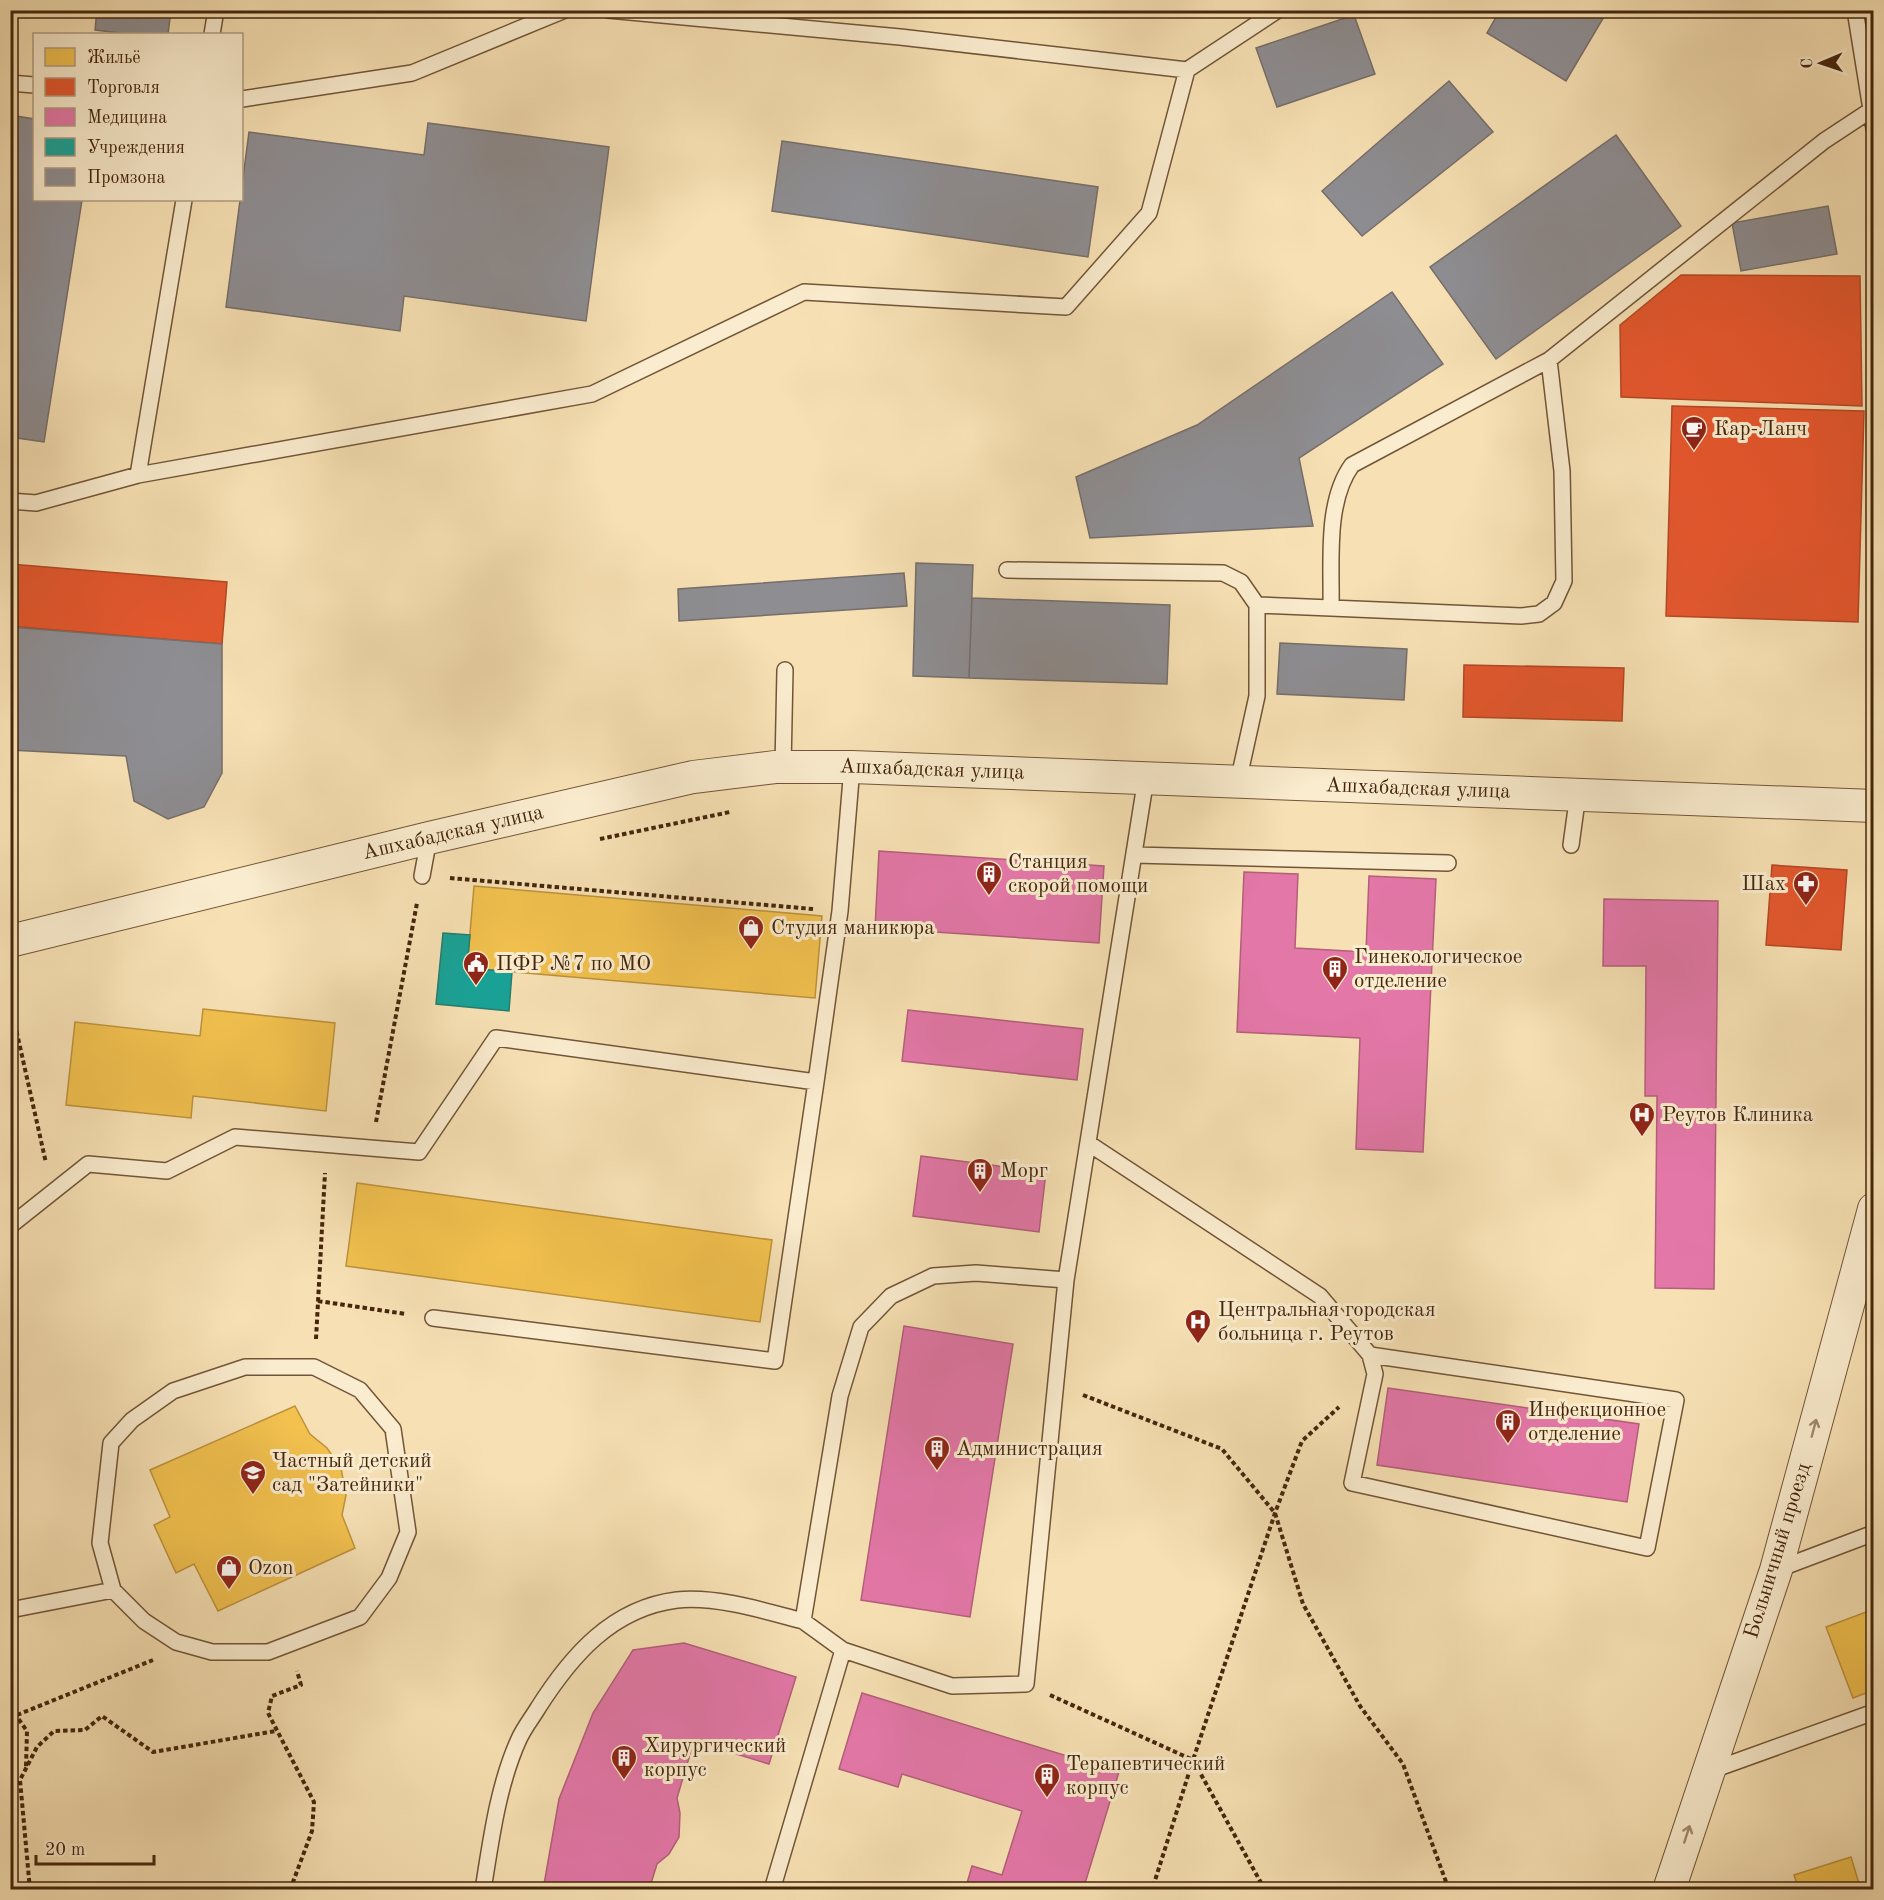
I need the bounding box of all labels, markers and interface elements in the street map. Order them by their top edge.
legend [33,33,243,201]
north arrow [1791,33,1851,93]
text: Жильё [87,49,141,67]
text: С [1800,58,1816,69]
text: Торговля [87,79,160,97]
text: Медицина [87,109,167,127]
text: Учреждения [87,139,185,157]
text: Промзона [87,169,165,187]
cafe icon: Кар-Ланч [1679,414,1709,452]
place label: Кар-Ланч [1714,419,1807,440]
street label: Ашхабадская улица [839,756,1025,784]
street label: Ашхабадская улица [1325,775,1511,803]
street label: Ашхабадская улица [361,802,545,864]
place label: Станция скорой помощи [1008,852,1148,897]
building icon: Станция скорой помощи [974,859,1004,897]
pharmacy icon: Шах [1791,869,1821,907]
place label: Шах [1742,874,1786,895]
shop icon: Студия маникюра [736,913,766,951]
place label: Студия маникюра [771,918,935,939]
place label: Гинекологическое отделение [1354,947,1522,992]
public building icon: ПФР №7 по МО [461,949,491,987]
place label: ПФР №7 по МО [496,954,651,975]
building icon: Гинекологическое отделение [1320,954,1350,992]
hospital icon: Реутов Клиника [1627,1100,1657,1138]
place label: Реутов Клиника [1662,1105,1813,1126]
building icon: Морг [965,1156,995,1194]
place label: Морг [1000,1161,1048,1182]
place label: Центральная городская больница г. Реутов [1218,1300,1436,1345]
hospital icon: Центральная городская больница г. Реутов [1183,1307,1213,1345]
place label: Инфекционное отделение [1528,1400,1666,1445]
building icon: Инфекционное отделение [1493,1407,1523,1445]
one-way arrow [1809,1418,1820,1437]
building icon: Администрация [922,1434,952,1472]
place label: Администрация [956,1439,1103,1460]
place label: Частный детский сад "Затейники" [272,1451,432,1496]
school or university icon: Частный детский сад "Затейники" [238,1458,268,1496]
street label: Больничный проезд [1741,1460,1815,1641]
shop icon: Ozon [214,1553,244,1591]
place label: Ozon [248,1558,294,1579]
place label: Хирургический корпус [644,1736,786,1781]
building icon: Хирургический корпус [609,1743,639,1781]
place label: Терапевтический корпус [1066,1754,1225,1799]
building icon: Терапевтический корпус [1032,1761,1062,1799]
one-way arrow [1683,1825,1694,1844]
scale bar [36,1828,154,1866]
text: 20 m [45,1841,85,1859]

